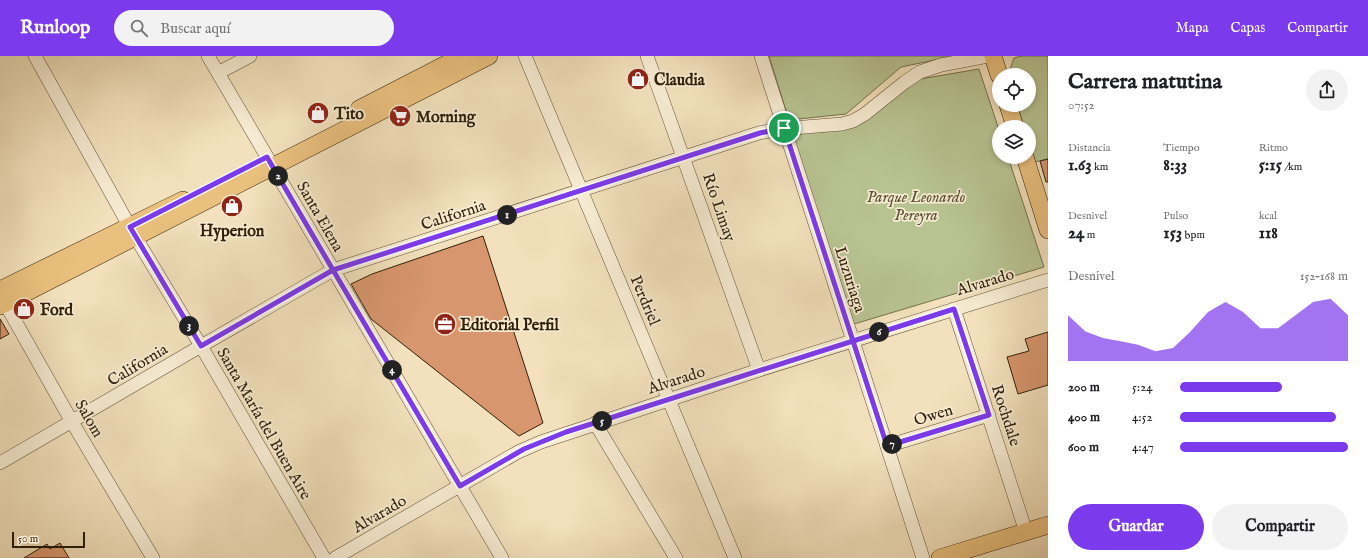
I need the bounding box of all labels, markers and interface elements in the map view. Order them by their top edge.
search box [114,10,394,46]
text: Runloop [20,16,90,40]
icon: search [128,17,150,39]
text: Buscar aquí [160,19,231,38]
text: Mapa [1176,19,1209,37]
text: Capas [1231,19,1265,37]
text: Compartir [1287,19,1348,37]
shop icon: Claudia [625,66,651,92]
map controls [992,68,1036,164]
button: locate [992,68,1036,112]
text: Carrera matutina [1068,68,1222,96]
button: share [1306,69,1348,111]
place label: Claudia [654,71,706,91]
text: 07:52 [1068,97,1095,114]
shop icon: Tito [305,100,331,126]
supermarket icon: Morning [387,103,413,129]
place label: Tito [333,105,364,125]
place label: Morning [416,108,477,128]
pin [767,111,801,145]
icon: arrive [773,117,795,139]
button: layers [992,120,1036,164]
text: Distancia [1068,141,1110,155]
text: Tiempo [1163,141,1200,155]
text: Ritmo [1259,141,1288,155]
text: 1.63 [1068,155,1092,176]
text: 8:33 [1163,155,1187,176]
text: 5:15 [1259,155,1282,176]
text: km [1092,160,1108,174]
text: /km [1282,160,1302,174]
pin: 2 [268,166,288,186]
text: 2 [275,169,281,183]
street label: Río Limay [697,171,739,245]
street label: Santa Elena [291,178,347,256]
park label: Parque Leonardo Pereyra [867,188,965,226]
shop icon: Hyperion [219,193,245,219]
street label: California [419,196,489,236]
pin: 1 [497,205,517,225]
text: 1 [505,208,509,222]
text: Desnivel [1068,209,1107,223]
text: Pulso [1163,209,1188,223]
text: kcal [1259,209,1277,223]
place label: Hyperion [200,222,265,242]
text: 24 [1068,223,1084,244]
text: 153 [1163,223,1182,244]
text: 118 [1259,223,1278,244]
text: m [1084,228,1095,242]
text: bpm [1182,228,1205,242]
street label: Luzuriaga [829,244,869,315]
street label: Alvarado [954,265,1017,301]
text: Desnivel [1068,268,1115,285]
text: 152–168 m [1300,268,1348,285]
street label: Perdriel [625,273,664,329]
shop icon: Ford [11,296,37,322]
place label: Ford [40,301,73,321]
office icon: Editorial Perfil [432,311,458,337]
pin: 3 [179,316,199,336]
place label: Editorial Perfil [460,316,559,336]
text: 3 [187,319,191,333]
pin: 6 [869,322,889,342]
text: 6 [877,325,881,339]
street label: California [104,340,172,392]
street label: Santa María del Buen Aire [212,344,315,504]
pin: 4 [382,360,402,380]
street label: Alvarado [645,362,708,400]
text: 4 [389,363,395,377]
text: 200 m [1068,379,1100,396]
text: 5:24 [1132,379,1153,396]
street label: Rochdale [986,382,1024,449]
street label: Salom [70,397,107,441]
street label: Owen [912,400,956,431]
text: 400 m [1068,409,1100,426]
text: 4:52 [1132,409,1153,426]
pin: 5 [592,411,612,431]
text: 5 [600,414,604,428]
pin: 7 [882,434,902,454]
text: 7 [889,437,895,451]
text: 600 m [1068,439,1099,456]
text: 4:47 [1132,439,1154,456]
street label: Alvarado [349,491,411,539]
button: Guardar [1068,504,1204,550]
button: Compartir [1212,504,1348,550]
scale bar [12,530,85,549]
text: 50 m [18,532,38,546]

